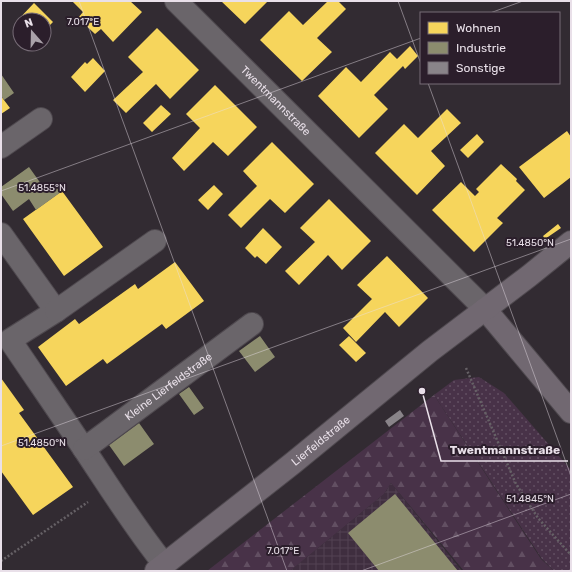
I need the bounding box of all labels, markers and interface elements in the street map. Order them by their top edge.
north arrow [12,12,52,52]
legend [420,12,560,84]
text: N [23,16,35,31]
text: 7.017°E [67,16,99,28]
text: Wohnen [456,21,501,35]
text: Industrie [456,41,506,55]
text: Sonstige [456,61,505,75]
street label: Twentmannstraße [238,63,313,138]
text: 51.4855°N [18,182,66,194]
text: 51.4850°N [506,237,554,249]
street label: Kleine Lierfeldstraße [122,350,215,423]
street label: Lierfeldstraße [289,413,353,469]
text: 51.4850°N [18,437,66,449]
callout: Twentmannstraße [441,437,568,461]
text: Twentmannstraße [450,443,560,457]
text: 51.4845°N [506,493,554,505]
text: 7.017°E [267,545,299,557]

